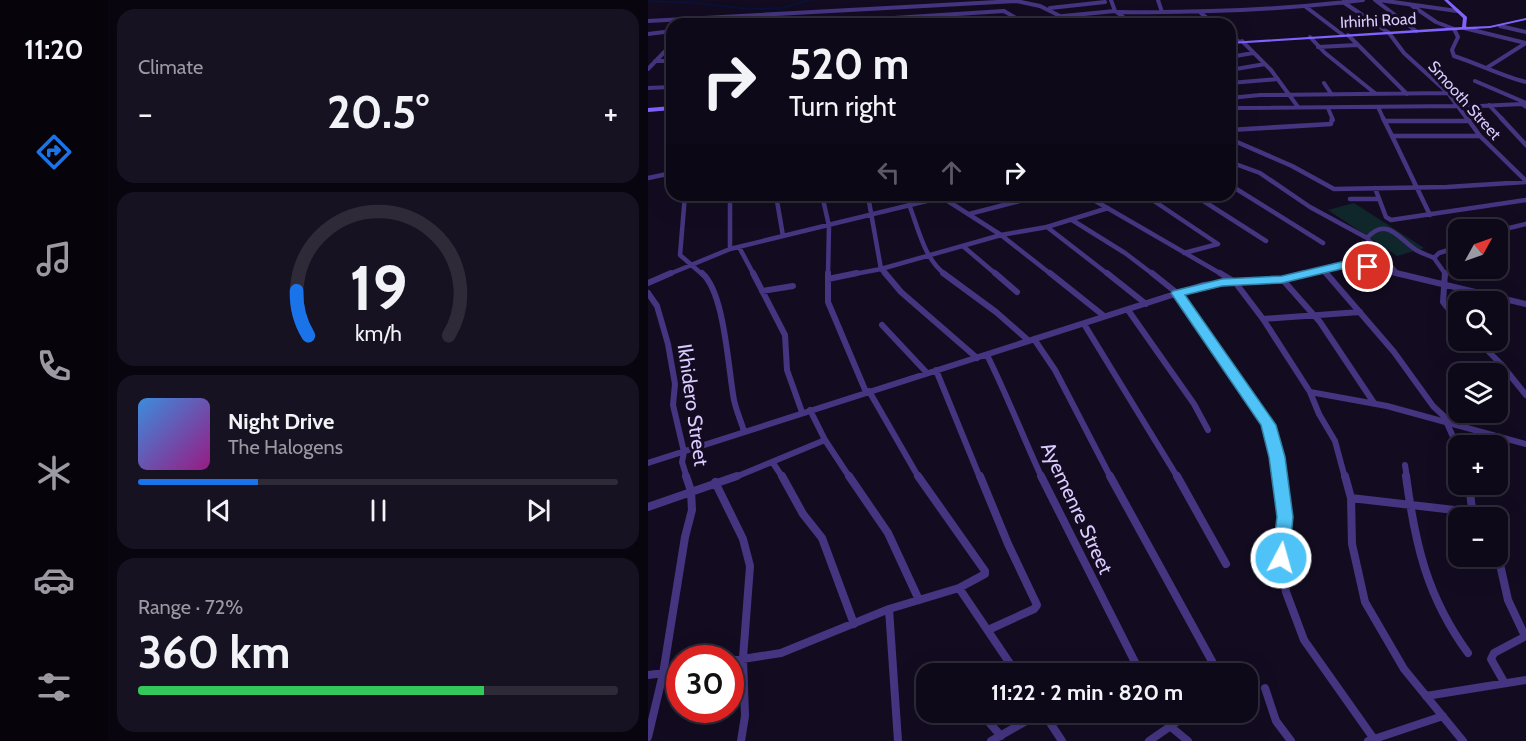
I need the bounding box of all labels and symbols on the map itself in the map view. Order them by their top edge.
street label: Irhirhi Road [1339,9,1417,32]
street label: Smooth Street [1424,57,1505,144]
north arrow [1448,219,1508,279]
pin [1342,241,1393,292]
street label: Ikhidero Street [673,342,713,468]
street label: Ayemenre Street [1036,438,1118,578]
position arrow [1249,526,1313,590]
speed limit sign: 30 [666,645,744,723]

